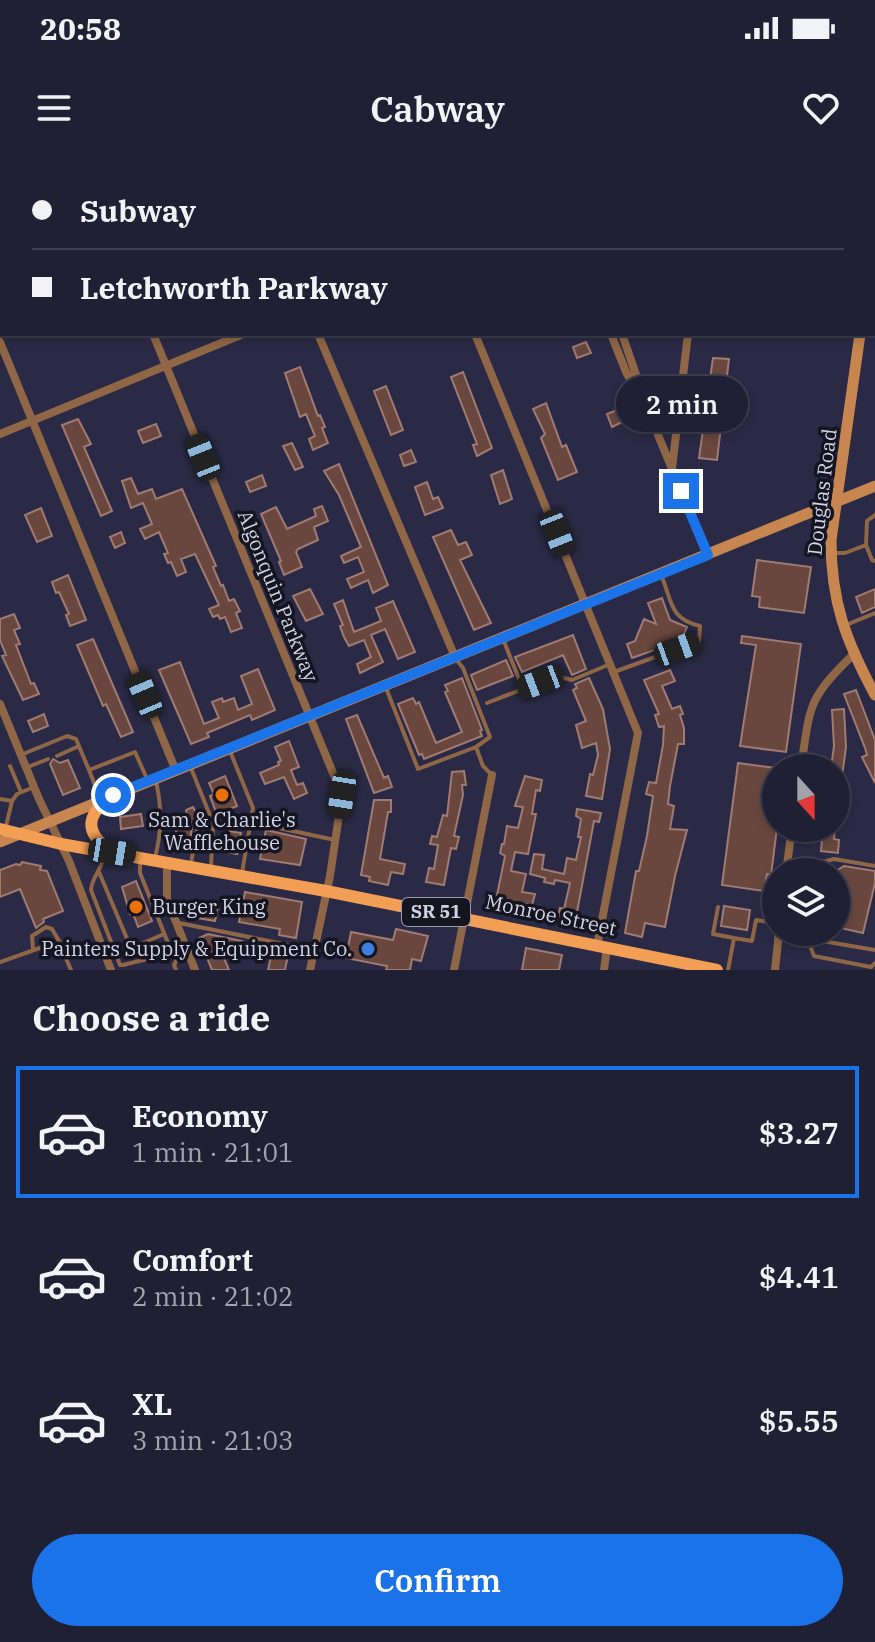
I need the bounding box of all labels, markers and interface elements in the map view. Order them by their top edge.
text: 20:58 [40,9,121,48]
text: Cabway [370,85,505,132]
icon: menu [32,86,76,130]
icon: heart [799,86,843,130]
text: Subway [80,191,196,230]
text: Letchworth Parkway [80,268,388,307]
callout: 2 min [615,375,747,431]
text: 2 min [646,387,718,421]
street label: Douglas Road [800,427,843,557]
car [183,430,223,484]
route end [663,473,699,509]
street label: Algonquin Parkway [232,506,325,686]
car [537,506,577,560]
car [650,630,704,668]
car [513,662,567,702]
car [125,668,165,722]
north arrow [762,754,850,842]
map controls [762,754,850,946]
car [326,769,358,821]
route start [95,777,131,813]
marker: Sam & Charlie's Wafflehouse [213,786,231,804]
place label: Sam & Charlie's Wafflehouse [148,806,296,856]
car [86,836,138,868]
button: layers [762,858,850,946]
street label: Monroe Street [483,887,619,942]
place label: Burger King [152,893,266,920]
marker: Burger King [127,898,145,916]
road number: SR 51 [402,898,470,926]
place label: Painters Supply & Equipment Co. [41,935,352,962]
marker: Painters Supply & Equipment Co. [359,940,377,958]
text: Choose a ride [32,994,271,1041]
icon: car [36,1096,108,1168]
text: Economy [132,1096,268,1135]
text: $3.27 [759,1113,839,1152]
text: 1 min · 21:01 [132,1135,294,1169]
icon: car [36,1240,108,1312]
text: Comfort [132,1240,253,1279]
text: $4.41 [759,1257,839,1296]
text: 2 min · 21:02 [132,1279,294,1313]
icon: car [36,1384,108,1456]
text: XL [132,1384,172,1423]
text: $5.55 [759,1401,839,1440]
text: 3 min · 21:03 [132,1423,294,1457]
button: Confirm [32,1534,843,1626]

